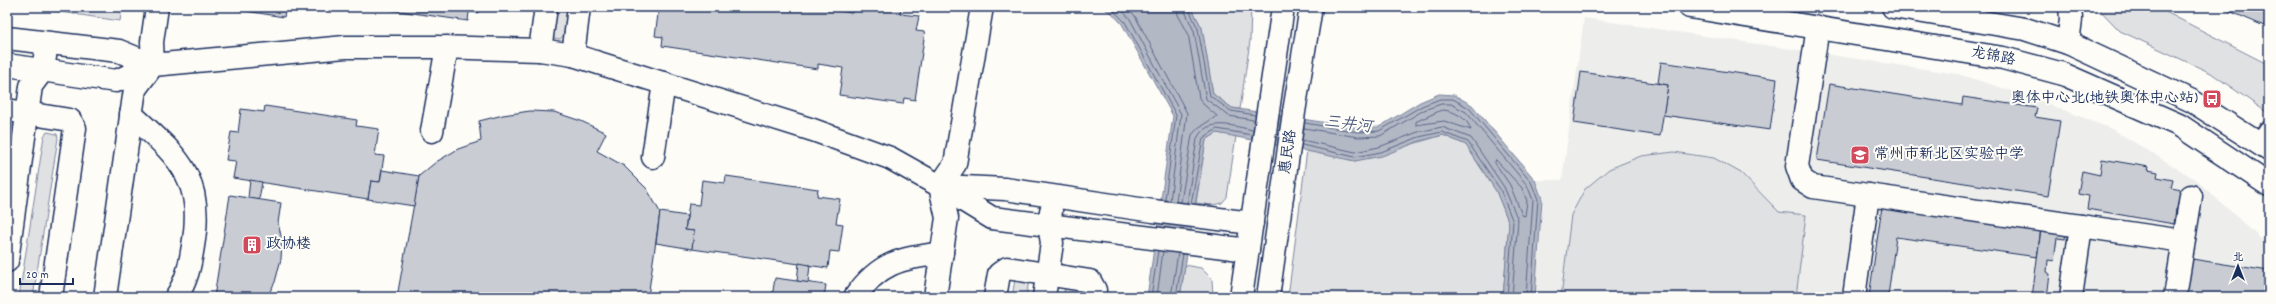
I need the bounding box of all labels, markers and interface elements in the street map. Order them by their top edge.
street label: 龙锦路 [1969,42,2017,72]
place label: 奥体中心北(地铁奥体中心站) [2010,88,2198,110]
bus stop icon: 奥体中心北(地铁奥体中心站) [2201,88,2223,110]
water label: 三井河 [1323,111,1376,140]
street label: 惠民路 [1275,128,1303,176]
school or university icon: 常州市新北区实验中学 [1849,144,1871,166]
place label: 常州市新北区实验中学 [1874,144,2024,166]
building icon: 政协楼 [241,234,263,256]
place label: 政协楼 [266,234,311,256]
north arrow [2218,246,2258,286]
text: 北 [2233,250,2244,266]
scale bar [20,260,73,286]
text: 20 m [26,267,49,284]

